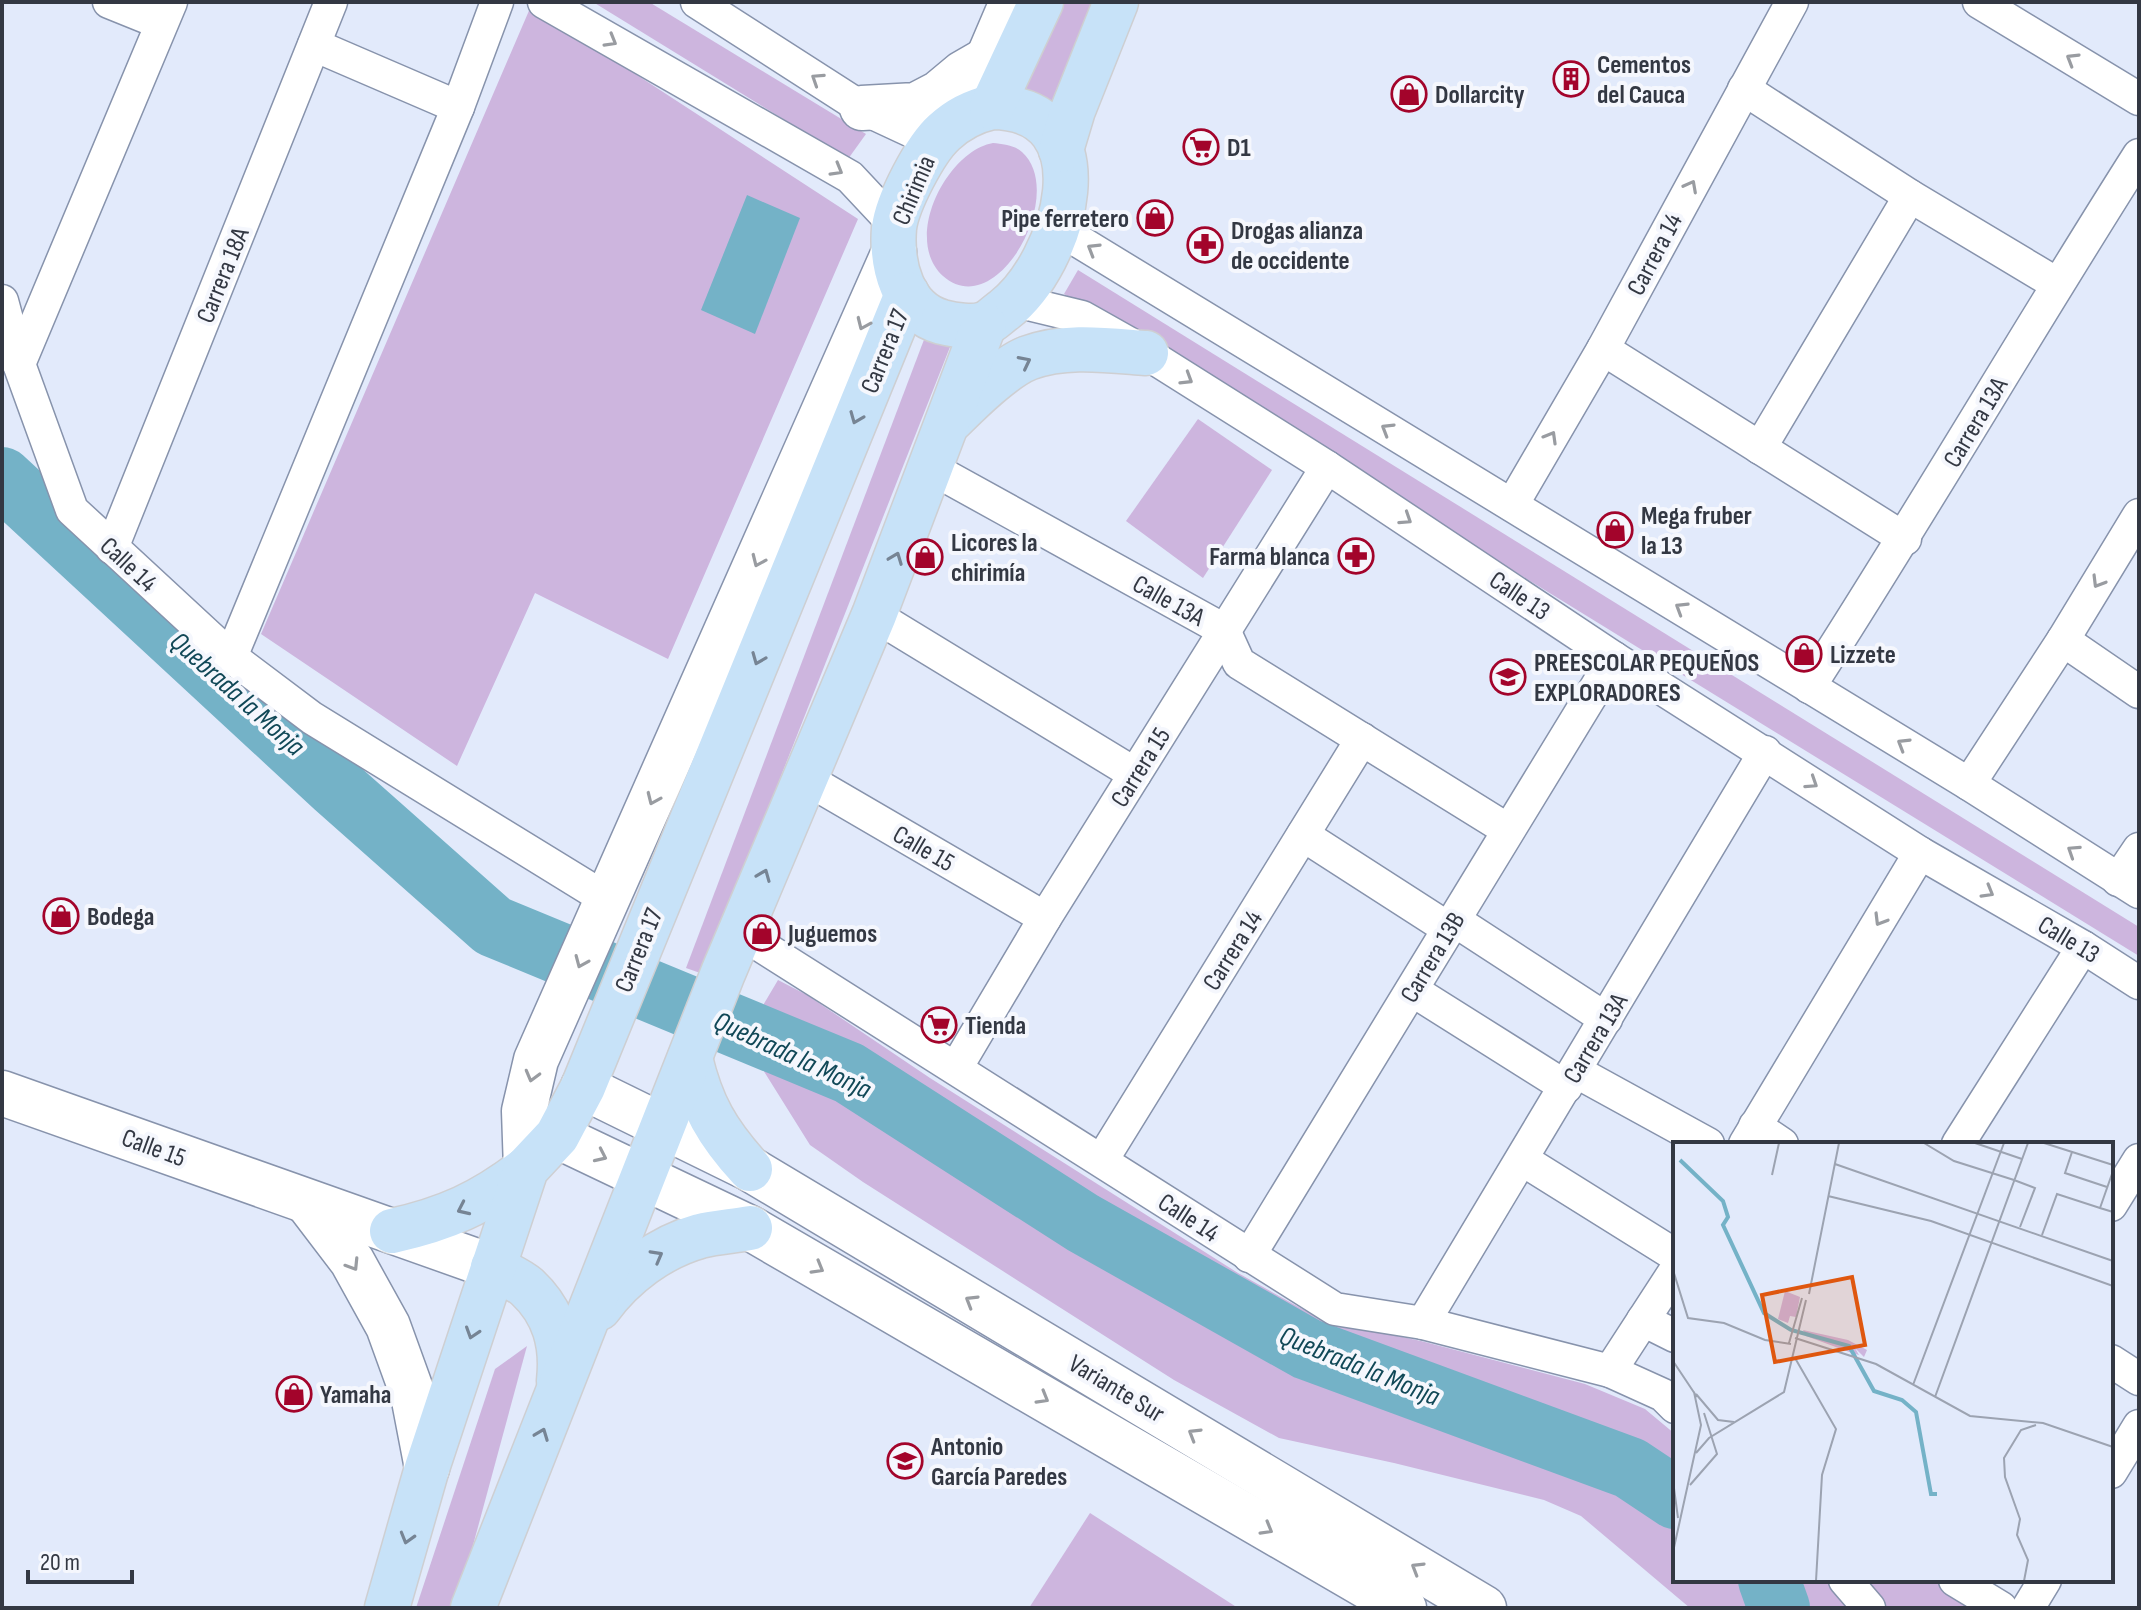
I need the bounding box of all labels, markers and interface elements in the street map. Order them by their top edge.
one-way arrow [603,31,617,47]
place label: Cementos del Cauca [1597,50,1691,111]
one-way arrow [2066,53,2081,68]
building icon: Cementos del Cauca [1552,60,1590,98]
one-way arrow [811,74,825,89]
shop icon: Dollarcity [1390,75,1428,113]
place label: Dollarcity [1435,80,1525,111]
supermarket icon: D1 [1182,128,1220,166]
place label: D1 [1227,133,1251,164]
street label: Chirimia [886,151,943,230]
one-way arrow [828,160,843,176]
one-way arrow [1681,180,1697,194]
shop icon: Pipe ferretero [1136,199,1174,237]
place label: Pipe ferretero [1001,204,1129,235]
street label: Carrera 14 [1621,208,1690,301]
place label: Drogas alianza de occidente [1231,216,1363,277]
street label: Carrera 18A [190,223,257,328]
pharmacy icon: Drogas alianza de occidente [1186,226,1224,264]
one-way arrow [1087,243,1102,259]
street label: Carrera 17 [855,305,916,398]
one-way arrow [857,315,873,330]
one-way arrow [1017,356,1031,372]
one-way arrow [1178,370,1193,385]
street label: Carrera 13A [1937,371,2016,473]
one-way arrow [850,410,866,424]
one-way arrow [1381,423,1396,438]
one-way arrow [1541,431,1557,446]
place label: Mega fruber la 13 [1641,501,1752,562]
one-way arrow [1397,510,1411,525]
shop icon: Mega fruber la 13 [1596,511,1634,549]
place label: Licores la chirimía [951,528,1038,589]
street label: Calle 14 [93,531,163,599]
pharmacy icon: Farma blanca [1337,537,1375,575]
shop icon: Licores la chirimía [906,538,944,576]
place label: Farma blanca [1209,542,1330,573]
one-way arrow [886,551,903,565]
one-way arrow [751,553,767,568]
street label: Calle 13 [1483,565,1555,628]
street label: Calle 13A [1127,569,1210,634]
one-way arrow [2093,573,2108,588]
one-way arrow [1675,603,1690,618]
water label: Quebrada la Monja [163,625,312,764]
shop icon: Lizzete [1785,635,1823,673]
place label: Lizzete [1830,640,1896,671]
place label: PREESCOLAR PEQUEÑOS EXPLORADORES [1534,648,1759,709]
one-way arrow [751,651,768,665]
school or university icon: PREESCOLAR PEQUEÑOS EXPLORADORES [1489,658,1527,696]
street label: Carrera 15 [1105,722,1178,813]
one-way arrow [1897,738,1912,753]
one-way arrow [1803,773,1818,788]
one-way arrow [646,791,662,805]
street label: Calle 15 [887,819,960,879]
one-way arrow [2067,845,2082,860]
one-way arrow [754,869,771,883]
one-way arrow [1979,882,1994,898]
shop icon: Bodega [42,897,80,935]
place label: Bodega [87,902,154,933]
street label: Carrera 17 [609,904,670,997]
street label: Carrera 14 [1197,905,1270,996]
street label: Carrera 13B [1394,907,1472,1009]
street label: Calle 13 [2032,910,2105,971]
one-way arrow [1874,911,1890,926]
shop icon: Juguemos [743,914,781,952]
place label: Juguemos [787,919,877,950]
one-way arrow [575,954,591,968]
street label: Carrera 13A [1557,987,1636,1089]
water label: Quebrada la Monja [708,1005,877,1106]
supermarket icon: Tienda [920,1006,958,1044]
place label: Tienda [965,1011,1026,1042]
one-way arrow [524,1069,541,1083]
street label: Calle 15 [117,1123,190,1174]
inset map [1673,1142,2113,1582]
one-way arrow [592,1146,607,1162]
street label: Calle 14 [1152,1187,1225,1249]
one-way arrow [457,1199,472,1215]
one-way arrow [649,1250,663,1266]
one-way arrow [344,1256,359,1271]
one-way arrow [809,1258,824,1274]
one-way arrow [965,1295,980,1311]
water label: Quebrada la Monja [1275,1319,1445,1414]
one-way arrow [465,1325,481,1339]
street label: Variante Sur [1063,1349,1170,1430]
shop icon: Yamaha [275,1375,313,1413]
place label: Yamaha [320,1380,391,1411]
one-way arrow [1034,1388,1048,1404]
one-way arrow [532,1428,549,1442]
one-way arrow [1188,1429,1203,1444]
place label: Antonio García Paredes [930,1432,1067,1493]
school or university icon: Antonio García Paredes [886,1442,924,1480]
one-way arrow [1259,1519,1273,1535]
one-way arrow [400,1531,416,1545]
scale bar [28,1534,132,1584]
text: 20 m [40,1548,80,1577]
one-way arrow [1411,1562,1426,1578]

